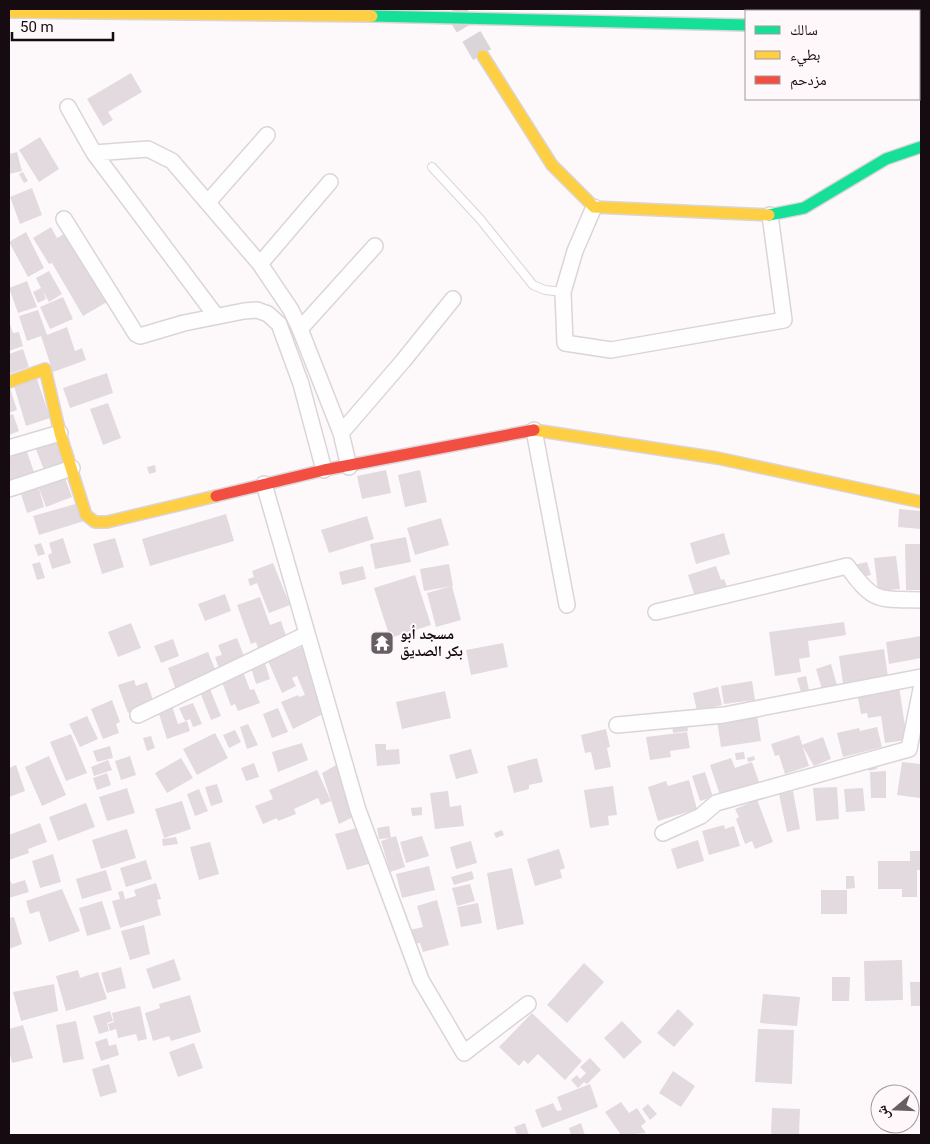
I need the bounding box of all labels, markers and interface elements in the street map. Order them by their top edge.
scale bar [12,10,114,42]
legend [745,10,920,100]
text: 50 m [20,18,54,36]
text: سالك [790,21,818,39]
text: بطيء [790,46,820,67]
text: مزدحم [790,71,827,90]
place label: مسجد أبو بكر الصديق [400,625,463,660]
temple icon: مسجد أبو بكر الصديق [369,630,395,656]
north arrow [870,1084,920,1134]
text: ش [873,1103,894,1123]

